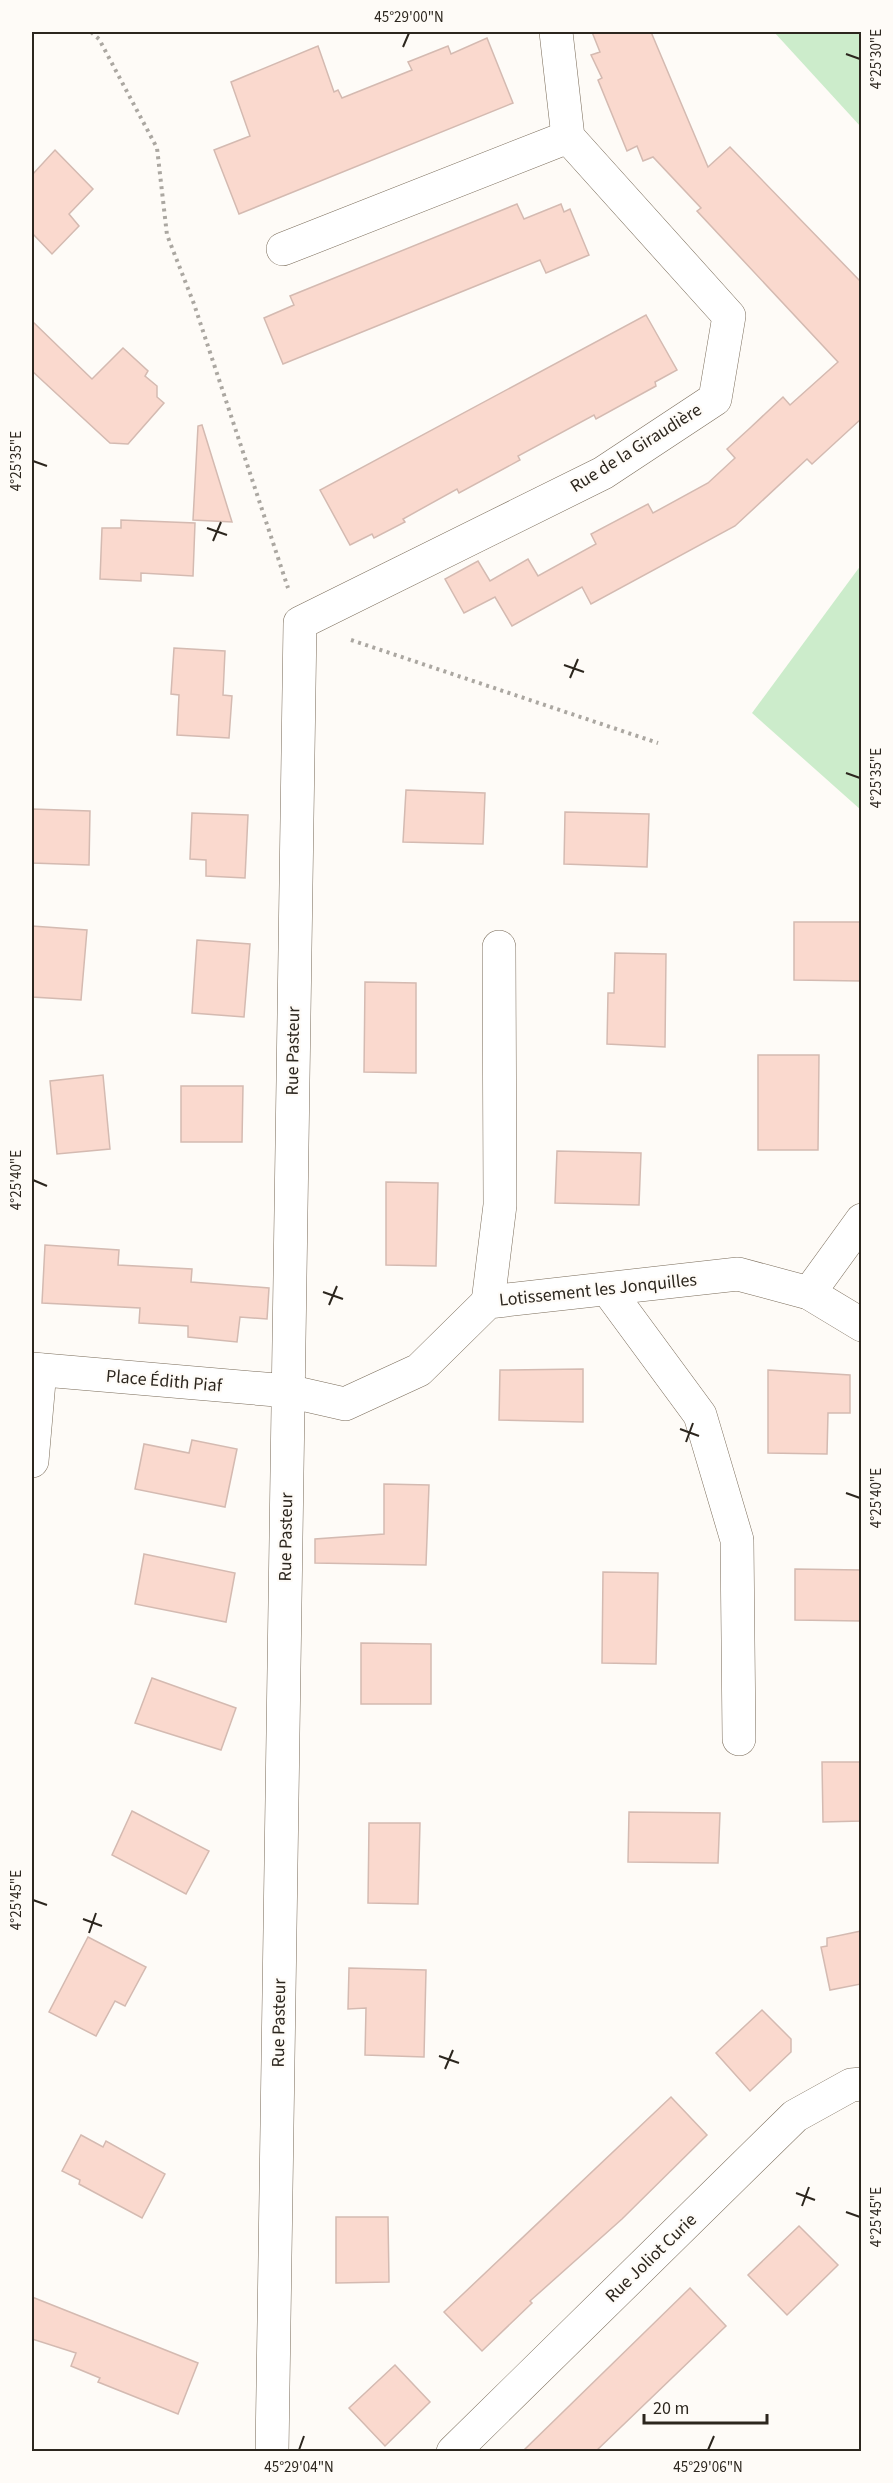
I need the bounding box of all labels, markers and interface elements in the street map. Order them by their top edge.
text: 45°29'00"N [374,7,444,28]
text: 4°25'30"E [866,29,887,89]
street label: Rue de la Giraudière [565,397,707,499]
text: 4°25'35"E [6,431,27,491]
text: 4°25'35"E [866,748,887,808]
street label: Rue Pasteur [280,1006,306,1096]
text: 4°25'40"E [6,1150,27,1210]
street label: Lotissement les Jonquilles [498,1267,698,1313]
street label: Place Édith Piaf [105,1363,224,1399]
text: 4°25'40"E [866,1468,887,1528]
street label: Rue Pasteur [273,1492,299,1582]
text: 4°25'45"E [6,1870,27,1930]
street label: Rue Pasteur [266,1978,292,2068]
text: 4°25'45"E [866,2187,887,2247]
street label: Rue Joliot Curie [600,2208,702,2308]
scale bar [644,2387,767,2425]
text: 20 m [653,2396,689,2421]
text: 45°29'04"N [264,2457,334,2478]
text: 45°29'06"N [673,2457,743,2478]

